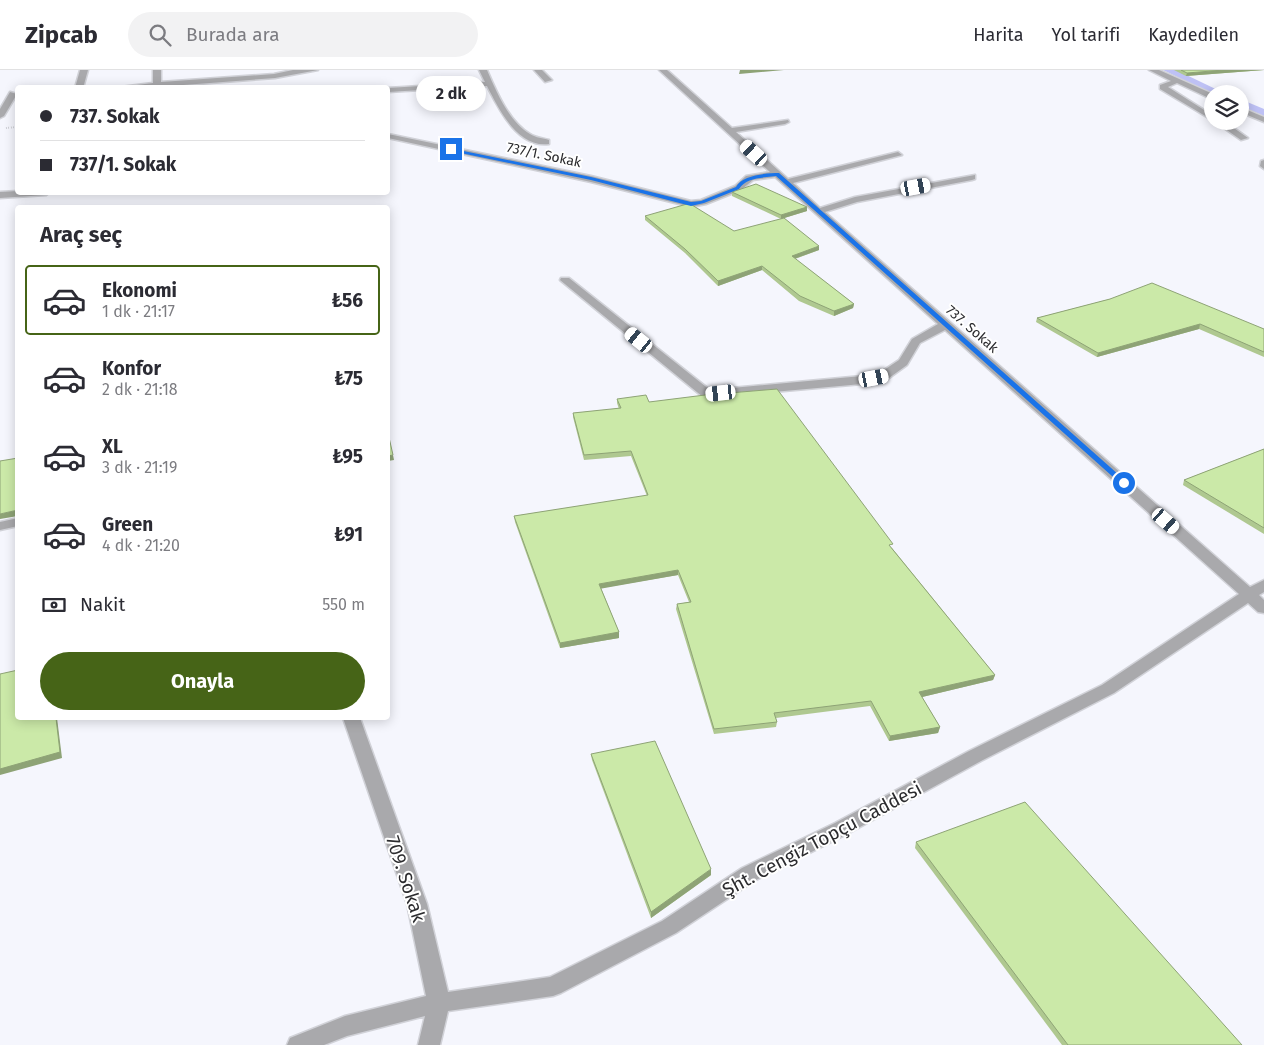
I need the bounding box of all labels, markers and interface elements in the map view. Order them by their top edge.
search box [128,12,478,57]
text: Zipcab [25,21,98,49]
icon: search [146,21,174,49]
text: Burada ara [186,23,280,46]
text: Harita [973,24,1024,46]
text: Yol tarifi [1052,24,1120,46]
text: Kaydedilen [1148,24,1239,46]
callout: 2 dk [416,77,486,112]
text: 2 dk [436,84,466,103]
map controls [1204,85,1249,130]
button: layers [1204,85,1249,130]
text: 737. Sokak [70,105,160,128]
car [737,137,770,169]
route end [440,138,462,160]
street label: 737/1. Sokak [505,139,584,171]
text: 737/1. Sokak [70,153,176,176]
car [899,177,932,197]
text: Araç seç [40,221,122,248]
icon: car [42,278,87,323]
text: Ekonomi [102,279,177,302]
text: ₺56 [332,289,363,312]
text: 1 dk · 21:17 [102,302,175,321]
street label: 737. Sokak [942,302,1002,357]
car [622,325,655,355]
icon: car [42,356,87,401]
text: Konfor [102,357,161,380]
text: ₺75 [334,367,363,390]
car [857,368,890,388]
text: 2 dk · 21:18 [102,380,178,399]
car [705,384,736,402]
icon: car [42,434,87,479]
text: XL [102,435,123,458]
text: ₺95 [332,445,363,468]
text: 3 dk · 21:19 [102,458,177,477]
route start [1113,472,1135,494]
car [1149,505,1182,537]
icon: car [42,512,87,557]
text: Green [102,513,153,536]
text: ₺91 [334,523,363,546]
text: 4 dk · 21:20 [102,536,180,555]
icon: cash [40,591,68,619]
text: Nakit [80,593,125,616]
text: 550 m [322,595,365,614]
button: Onayla [40,652,365,710]
street label: Şht. Cengiz Topçu Caddesi [718,777,926,901]
street label: 709. Sokak [381,833,431,925]

